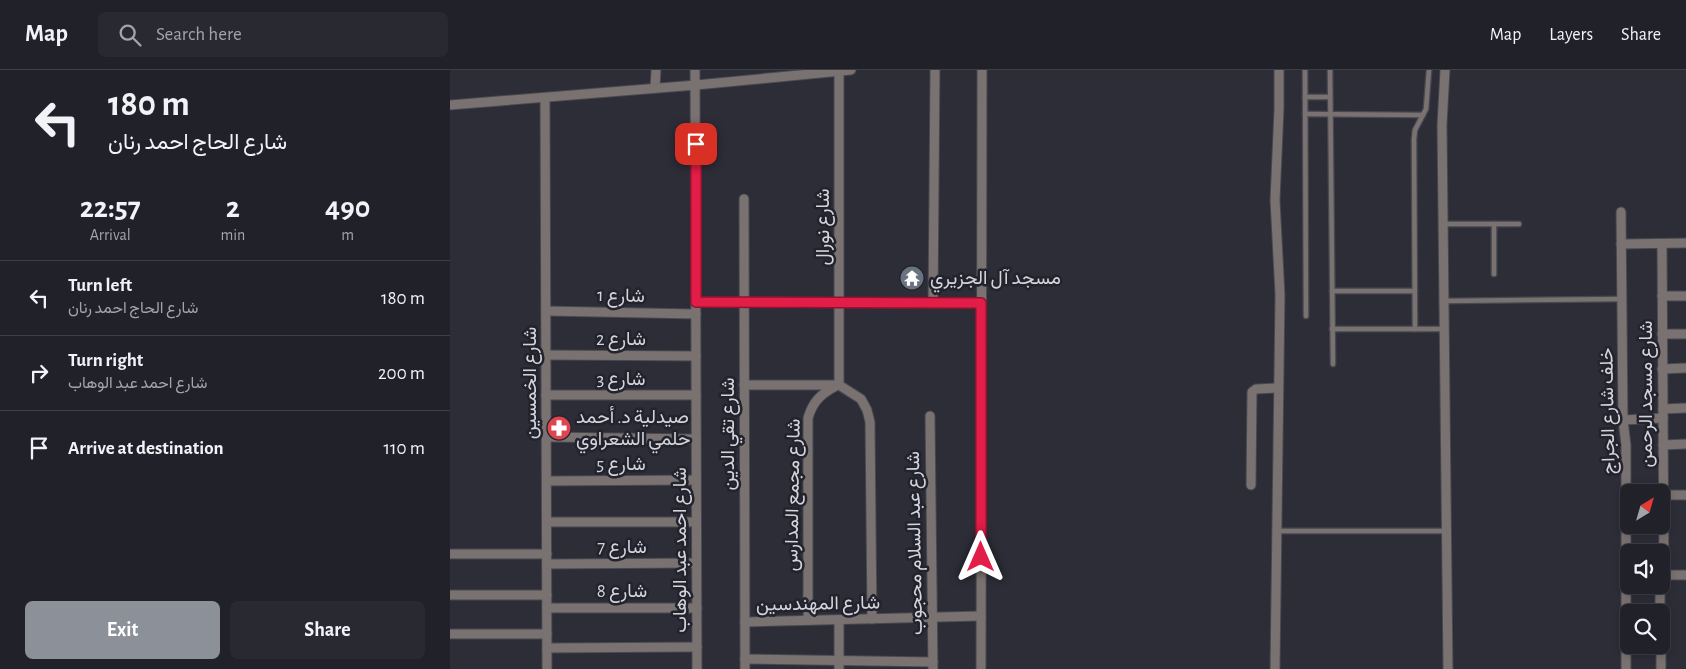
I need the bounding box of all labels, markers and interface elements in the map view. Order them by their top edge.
search box [98,12,448,57]
icon: search [116,21,144,49]
text: Map [25,22,68,46]
text: Search here [156,25,242,44]
text: Map [1490,26,1521,44]
text: Layers [1549,26,1593,44]
text: Share [1621,26,1661,44]
text: 180 m [108,87,190,122]
icon: left [25,90,90,155]
pin [675,123,717,165]
icon: arrive [682,130,710,158]
text: شارع الحاج احمد رنان [108,131,287,153]
street label: شارع نورال [814,188,835,265]
text: 22:57 [80,193,141,223]
text: 2 [226,193,240,223]
text: 490 [325,193,370,223]
text: Arrival [90,227,131,243]
text: min [220,227,245,243]
text: m [341,227,354,243]
temple icon: مسجد آل الجزيري [899,265,925,291]
place label: مسجد آل الجزيري [930,268,1061,293]
text: Turn left [68,276,132,295]
icon: left [25,284,53,312]
street label: شارع 1 [597,286,645,308]
text: 180 m [381,289,425,308]
text: شارع الحاج احمد رنان [68,300,198,316]
street label: شارع مسجد الرحمن [1637,321,1658,467]
street label: شارع الخمسين [521,327,542,439]
street label: شارع 2 [596,330,646,351]
street label: خلف شارع الجراج [1597,347,1621,475]
text: Turn right [68,351,143,370]
icon: right [25,359,53,387]
text: 200 m [378,364,425,383]
street label: شارع 3 [596,370,646,391]
text: شارع احمد عبد الوهاب [68,375,207,391]
street label: شارع تقي الدين [719,378,743,490]
place label: صيدلية د. أحمد حلمي الشعراوي [576,406,691,454]
pharmacy icon: صيدلية د. أحمد حلمي الشعراوي [546,415,572,441]
street label: شارع مجمع المدارس [782,419,807,572]
icon: arrive [25,434,53,462]
text: Arrive at destination [68,439,224,458]
text: 110 m [384,439,425,458]
street label: شارع عبد السلام محجوب [904,451,928,635]
street label: شارع 5 [596,455,646,476]
street label: شارع احمد عبد الوهاب [671,467,692,633]
north arrow [1620,484,1670,534]
map controls [1620,484,1670,654]
position arrow [954,530,1006,582]
street label: شارع 7 [597,538,647,559]
button: sound [1620,544,1670,594]
street label: شارع 8 [597,582,647,603]
street label: شارع المهندسين [756,593,880,617]
button: Exit [25,601,220,659]
button: Share [230,601,425,659]
button: search [1620,604,1670,654]

